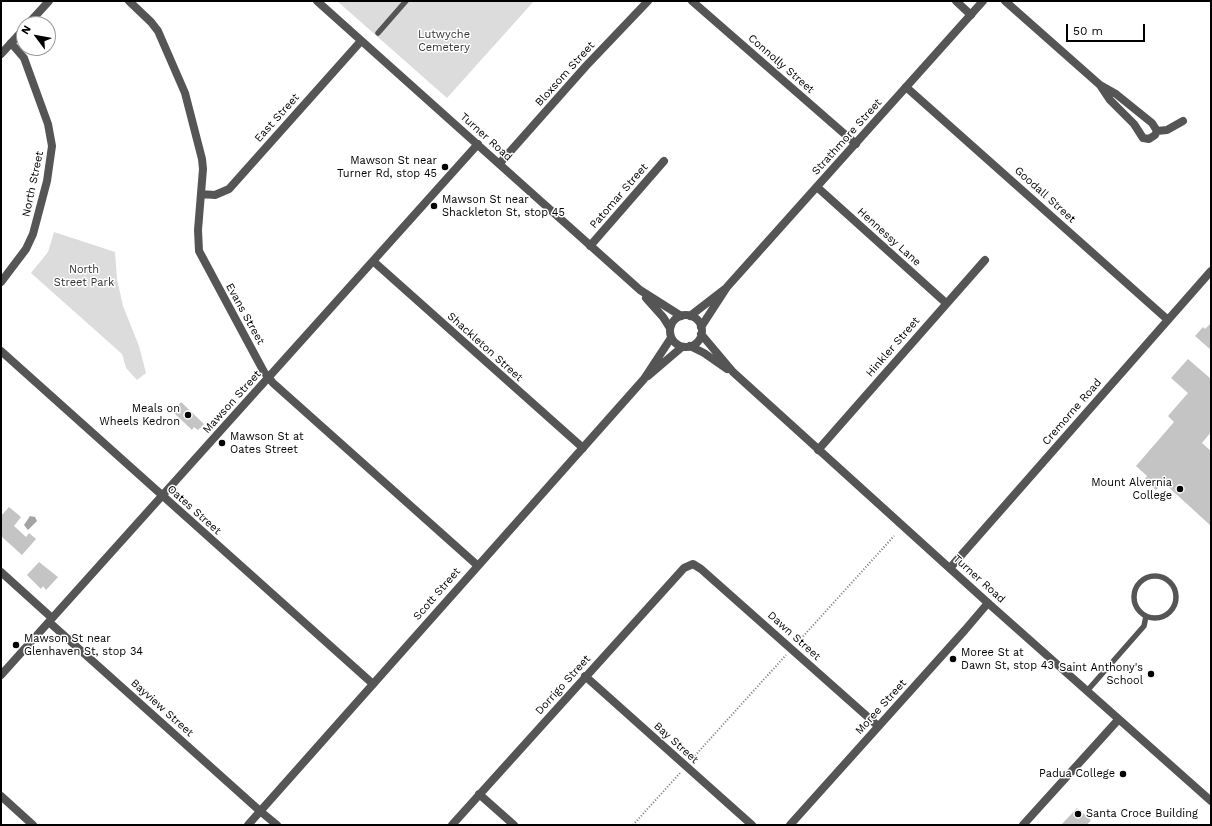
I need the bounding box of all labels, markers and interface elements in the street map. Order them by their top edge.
north arrow [16,16,56,56]
scale bar [1068,16,1147,42]
text: N [19,23,34,37]
text: 50 m [1073,24,1103,38]
park label: Lutwyche Cemetery [418,28,470,54]
street label: Connolly Street [745,32,817,96]
street label: Bloxsom Street [533,39,597,109]
street label: East Street [252,91,302,145]
street label: Strathmore Street [809,96,885,178]
street label: Turner Road [457,110,515,164]
street label: North Street [20,150,46,218]
place label: Mawson St near Turner Rd, stop 45 [337,154,437,180]
street label: Patomar Street [587,161,651,231]
marker: Mawson St near Turner Rd, stop 45 [440,162,450,172]
street label: Goodall Street [1012,164,1078,226]
place label: Mawson St near Shackleton St, stop 45 [442,193,565,219]
marker: Mawson St near Shackleton St, stop 45 [429,201,439,211]
street label: Hennessy Lane [855,205,923,269]
park label: North Street Park [54,263,114,289]
street label: Evans Street [223,281,267,347]
street label: Shackleton Street [445,310,525,384]
street label: Hinkler Street [863,314,923,380]
street label: Mawson Street [200,368,264,436]
street label: Cremorne Road [1040,376,1104,448]
place label: Meals on Wheels Kedron [99,402,180,428]
marker: Meals on Wheels Kedron [183,410,193,420]
place label: Mawson St at Oates Street [230,430,303,456]
marker: Mawson St at Oates Street [217,438,227,448]
place label: Mount Alvernia College [1091,476,1172,502]
street label: Oates Street [164,482,224,538]
marker: Mount Alvernia College [1175,484,1185,494]
street label: Turner Road [950,552,1008,606]
street label: Scott Street [411,565,463,623]
street label: Dawn Street [765,609,823,663]
place label: Mawson St near Glenhaven St, stop 34 [24,632,143,658]
marker: Mawson St near Glenhaven St, stop 34 [11,640,21,650]
place label: Moree St at Dawn St, stop 43 [961,646,1054,672]
street label: Dorrigo Street [533,652,593,718]
marker: Moree St at Dawn St, stop 43 [948,654,958,664]
place label: Saint Anthony's School [1059,661,1143,687]
marker: Saint Anthony's School [1146,669,1156,679]
street label: Bayview Street [128,676,196,740]
street label: Moree Street [853,677,909,737]
street label: Bay Street [651,719,701,767]
place label: Padua College [1039,767,1115,781]
marker: Padua College [1118,769,1128,779]
place label: Santa Croce Building [1086,807,1198,821]
marker: Santa Croce Building [1073,809,1083,819]

